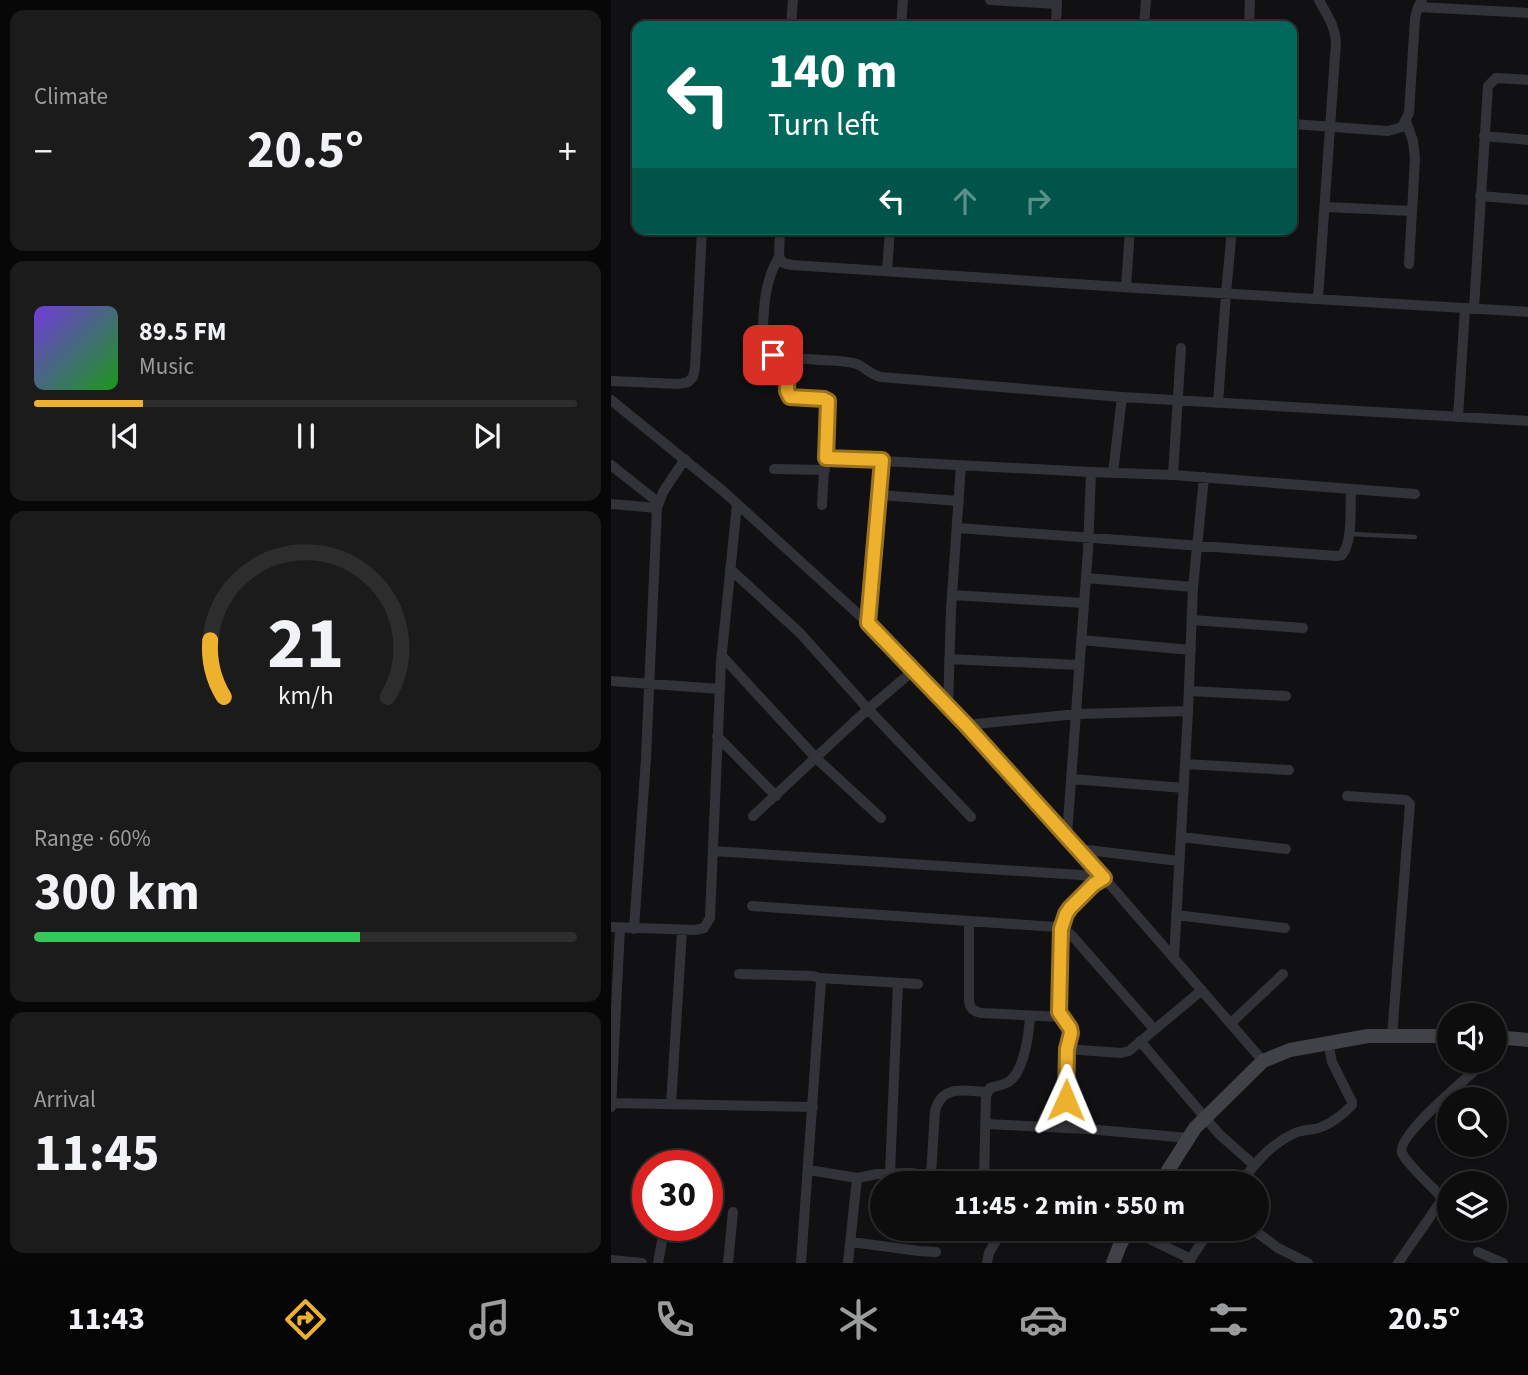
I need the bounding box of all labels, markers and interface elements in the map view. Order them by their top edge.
text: 140 m [768,37,897,107]
icon: left [653,49,744,140]
text: Climate [34,80,108,113]
text: Turn left [768,102,879,148]
text: 20.5° [247,114,364,188]
text: − [34,125,53,179]
text: + [558,125,577,179]
icon: left [873,182,911,220]
icon: ahead [946,182,984,220]
icon: right [1019,182,1057,220]
text: 89.5 FM [139,313,227,350]
pin [743,325,803,385]
icon: arrive [754,336,792,374]
text: Music [139,350,194,383]
icon: previous [106,417,144,455]
icon: pause [287,417,325,455]
icon: next [468,417,506,455]
text: 21 [267,593,344,697]
text: km/h [278,678,333,714]
text: Range · 60% [34,822,151,855]
text: 300 km [34,856,200,930]
map controls [1437,1003,1507,1241]
button: sound [1437,1003,1507,1073]
position arrow [1029,1063,1103,1137]
text: Arrival [34,1083,96,1116]
button: search [1437,1087,1507,1157]
text: 11:45 [34,1117,159,1191]
speed limit sign: 30 [632,1150,723,1241]
button: layers [1437,1171,1507,1241]
text: 11:45 · 2 min · 550 m [954,1187,1185,1224]
icon: directions [281,1295,330,1344]
icon: music [465,1295,514,1344]
icon: phone [650,1295,699,1344]
icon: climate [834,1295,883,1344]
icon: car [1019,1295,1068,1344]
icon: filters [1204,1295,1253,1344]
text: 11:43 [68,1296,145,1342]
text: 20.5° [1388,1296,1460,1342]

